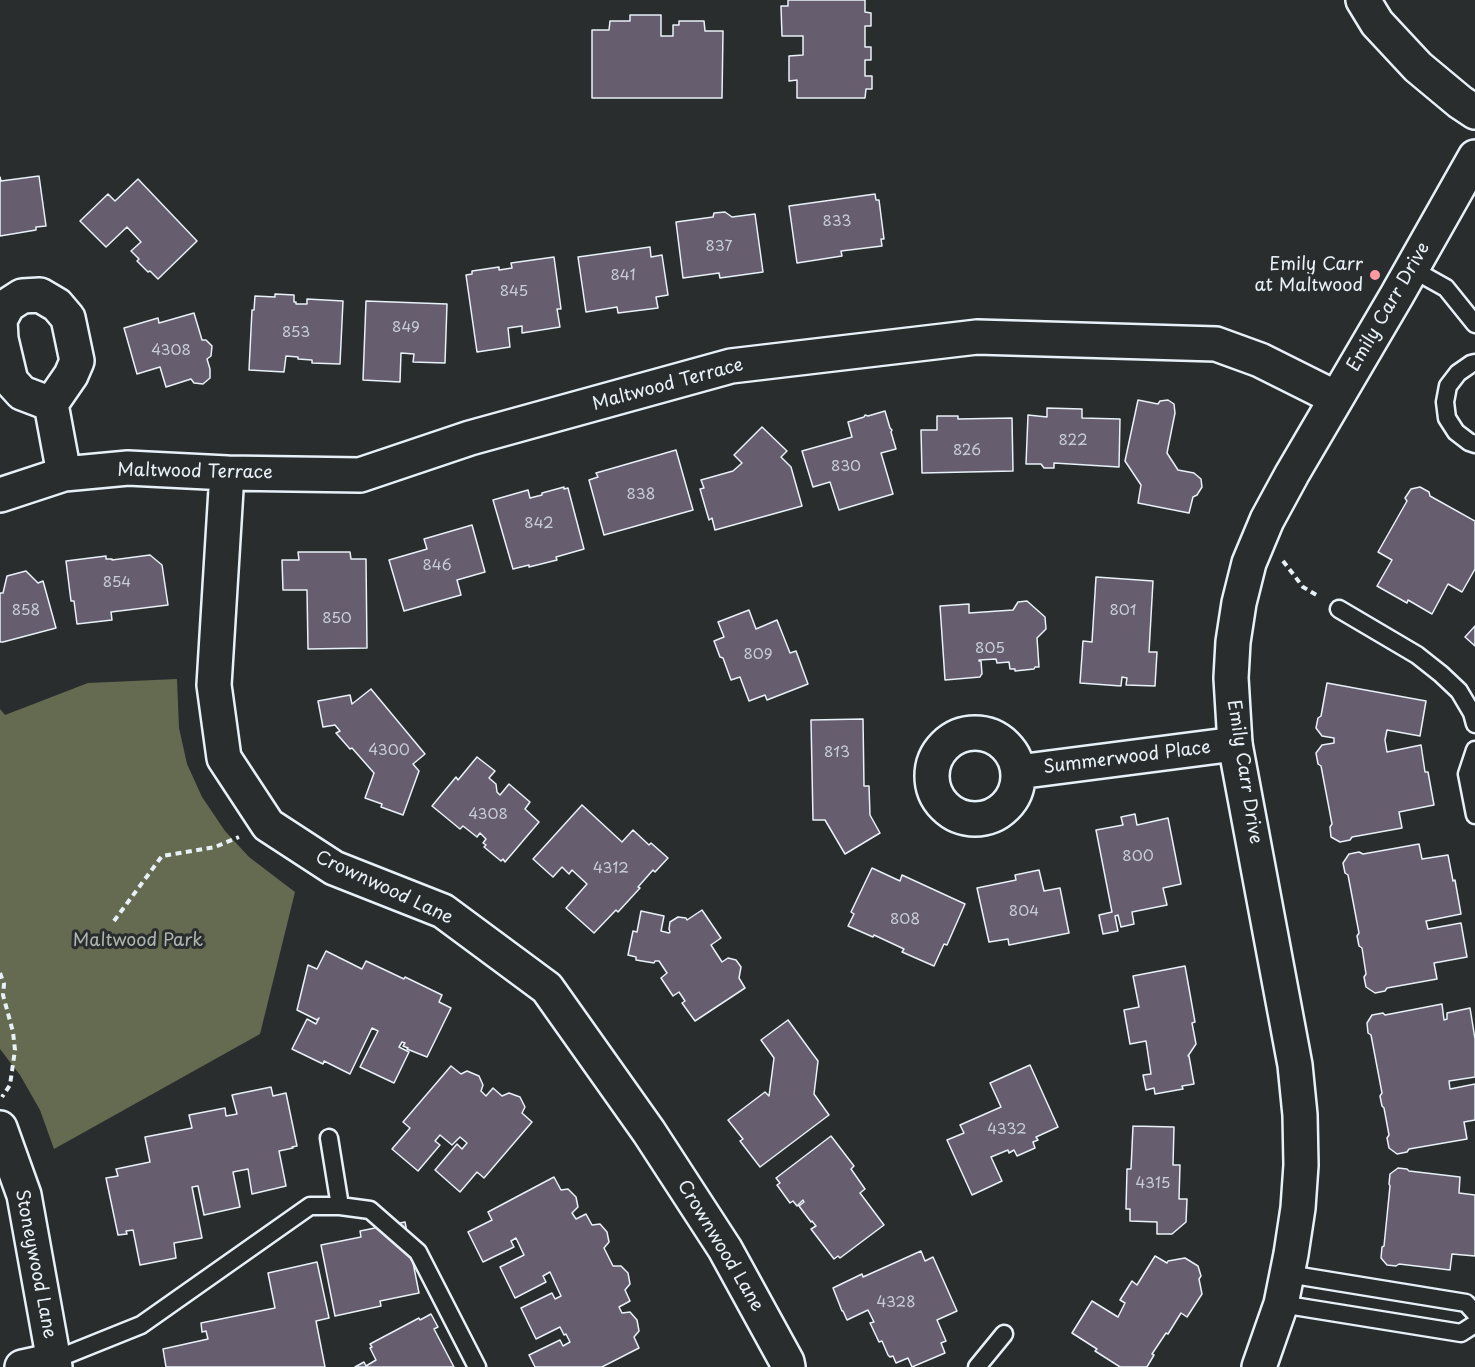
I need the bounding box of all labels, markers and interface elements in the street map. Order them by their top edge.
house number: 833 [823,213,851,231]
house number: 837 [706,238,732,256]
street label: Emily Carr Drive [1343,238,1435,376]
place label: Emily Carr at Maltwood [1254,254,1363,296]
house number: 841 [610,267,636,285]
marker: Emily Carr at Maltwood [1368,268,1382,282]
house number: 845 [500,283,528,301]
house number: 849 [392,319,420,337]
house number: 853 [282,324,310,342]
house number: 4308 [151,342,191,360]
street label: Maltwood Terrace [590,354,746,416]
house number: 822 [1058,432,1088,450]
house number: 826 [953,442,981,460]
house number: 830 [831,458,861,476]
street label: Maltwood Terrace [117,460,273,484]
house number: 838 [627,486,655,504]
house number: 842 [524,515,554,533]
house number: 846 [422,557,452,575]
house number: 854 [103,574,131,592]
house number: 858 [12,602,40,620]
house number: 801 [1109,602,1137,620]
house number: 850 [322,610,352,628]
house number: 805 [975,640,1005,658]
house number: 809 [743,646,773,664]
street label: Emily Carr Drive [1222,698,1266,846]
street label: Summerwood Place [1042,737,1212,779]
house number: 4300 [368,742,410,760]
house number: 813 [824,744,850,762]
house number: 4308 [468,806,508,824]
street label: Crownwood Lane [312,847,456,929]
house number: 800 [1122,848,1154,866]
house number: 4312 [593,860,629,878]
house number: 804 [1009,903,1039,921]
house number: 808 [890,911,920,929]
park label: Maltwood Park [73,930,203,952]
house number: 4332 [987,1121,1027,1139]
house number: 4315 [1136,1175,1170,1193]
street label: Crownwood Lane [672,1176,768,1316]
street label: Stoneywood Lane [10,1187,60,1341]
house number: 4328 [877,1294,915,1312]

